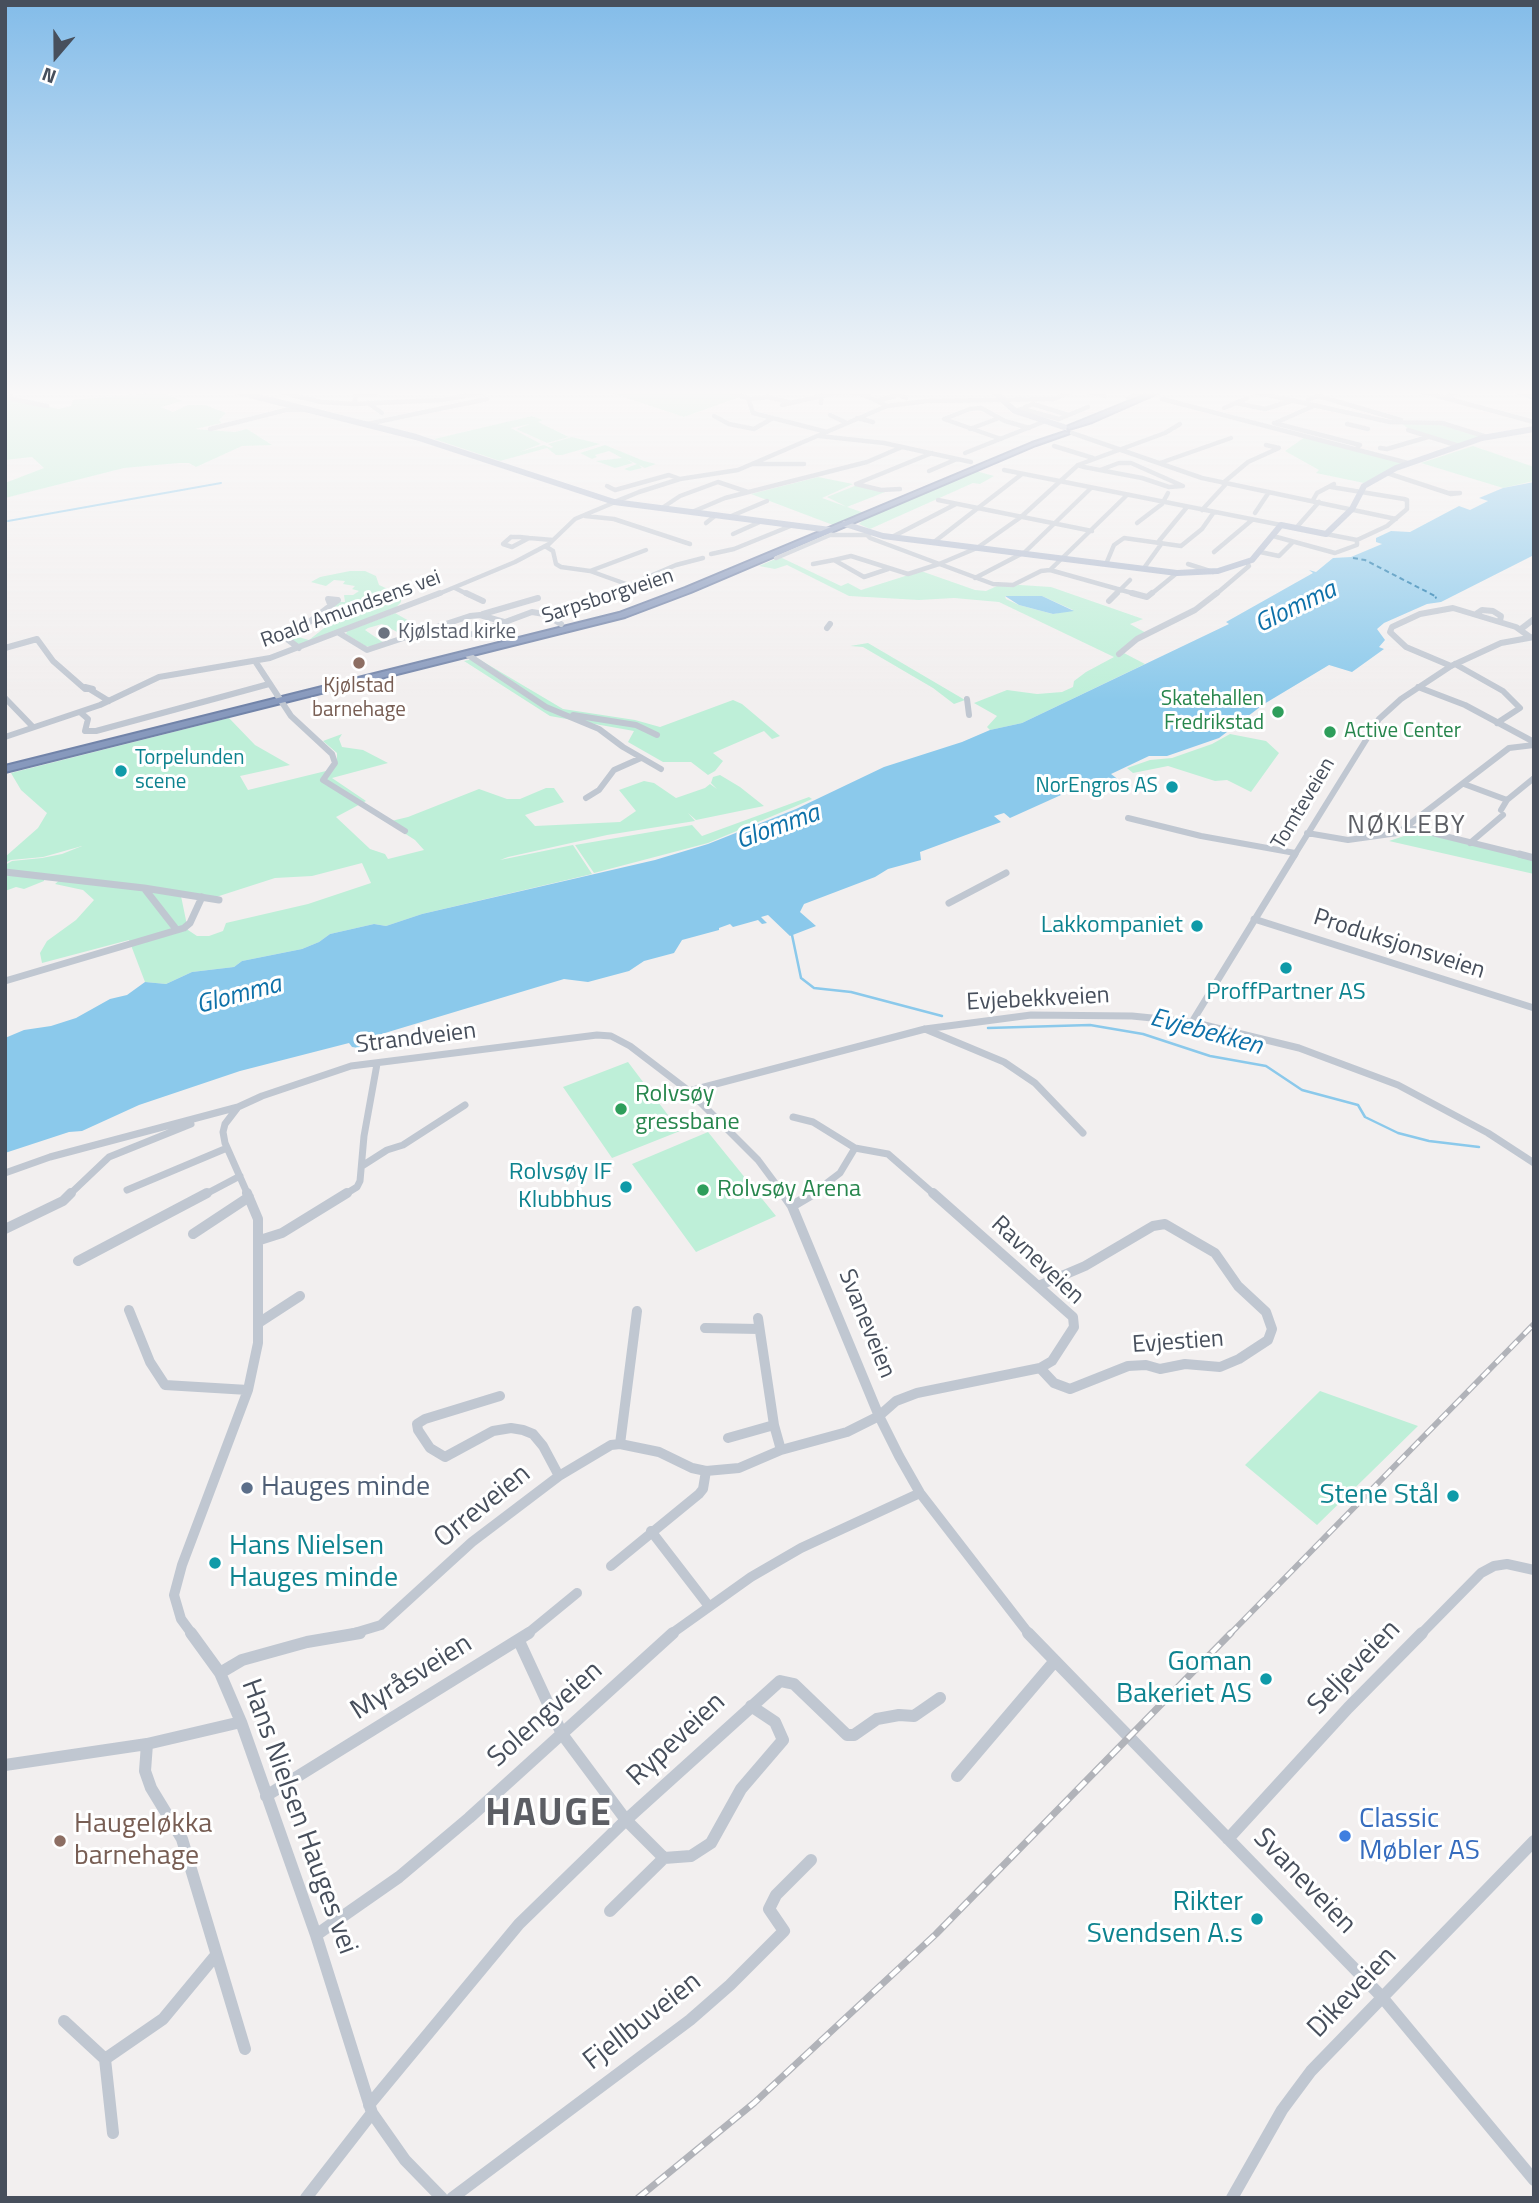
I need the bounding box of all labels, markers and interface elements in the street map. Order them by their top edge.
north arrow [21,21,91,91]
text: N [38,60,60,92]
street label: Sarpsborgveien [539,564,677,630]
street label: Roald Amundsens vei [258,566,444,654]
water label: Glomma [1250,575,1342,641]
place label: Kjølstad kirke [398,620,516,646]
marker: Kjølstad kirke [376,625,392,641]
marker: Kjølstad barnehage [351,655,367,671]
place label: Kjølstad barnehage [312,674,406,724]
place label: Skatehallen Fredrikstad [1161,687,1264,737]
marker: Skatehallen Fredrikstad [1270,704,1286,720]
place label: Active Center [1344,719,1461,745]
marker: Active Center [1322,724,1338,740]
place label: Torpelunden scene [135,746,244,796]
street label: Tomteveien [1267,754,1341,854]
marker: Torpelunden scene [113,763,129,779]
place label: NorEngros AS [1036,774,1158,800]
marker: NorEngros AS [1164,779,1180,795]
water label: Glomma [732,799,824,857]
district label: NØKLEBY [1348,811,1466,843]
street label: Produksjonsveien [1310,904,1488,986]
place label: Lakkompaniet [1041,912,1183,940]
marker: Lakkompaniet [1189,918,1205,934]
marker: ProffPartner AS [1278,960,1294,976]
water label: Glomma [193,970,285,1022]
place label: ProffPartner AS [1206,979,1366,1007]
street label: Evjebekkveien [966,982,1110,1018]
water label: Evjebekken [1146,1003,1266,1063]
street label: Strandveien [354,1017,478,1061]
place label: Rolvsøy gressbane [635,1081,739,1137]
marker: Rolvsøy gressbane [613,1101,629,1117]
place label: Rolvsøy IF Klubbhus [509,1159,612,1215]
place label: Rolvsøy Arena [717,1176,861,1204]
marker: Rolvsøy IF Klubbhus [618,1179,634,1195]
marker: Rolvsøy Arena [695,1182,711,1198]
street label: Ravneveien [984,1211,1090,1311]
street label: Svaneveien [831,1265,901,1383]
street label: Evjestien [1131,1325,1225,1361]
street label: Orreveien [428,1458,538,1556]
place label: Hauges minde [261,1471,430,1505]
place label: Stene Stål [1320,1479,1439,1513]
marker: Hauges minde [239,1480,255,1496]
marker: Stene Stål [1445,1488,1461,1504]
place label: Hans Nielsen Hauges minde [229,1530,398,1596]
marker: Hans Nielsen Hauges minde [207,1555,223,1571]
street label: Seljeveien [1302,1614,1408,1722]
street label: Myråsveien [345,1628,479,1728]
place label: Goman Bakeriet AS [1116,1646,1252,1712]
street label: Solengveien [482,1655,610,1775]
marker: Goman Bakeriet AS [1258,1671,1274,1687]
street label: Hans Nielsen Hauges vei [233,1675,363,1959]
street label: Rypeveien [621,1686,733,1794]
district label: HAUGE [486,1793,612,1839]
place label: Classic Møbler AS [1359,1803,1480,1869]
place label: Haugeløkka barnehage [74,1808,212,1874]
street label: Svaneveien [1245,1822,1363,1942]
marker: Classic Møbler AS [1337,1828,1353,1844]
marker: Haugeløkka barnehage [52,1833,68,1849]
place label: Rikter Svendsen A.s [1087,1886,1243,1952]
marker: Rikter Svendsen A.s [1249,1911,1265,1927]
street label: Dikeveien [1301,1940,1405,2046]
street label: Fjellbuveien [577,1966,709,2078]

